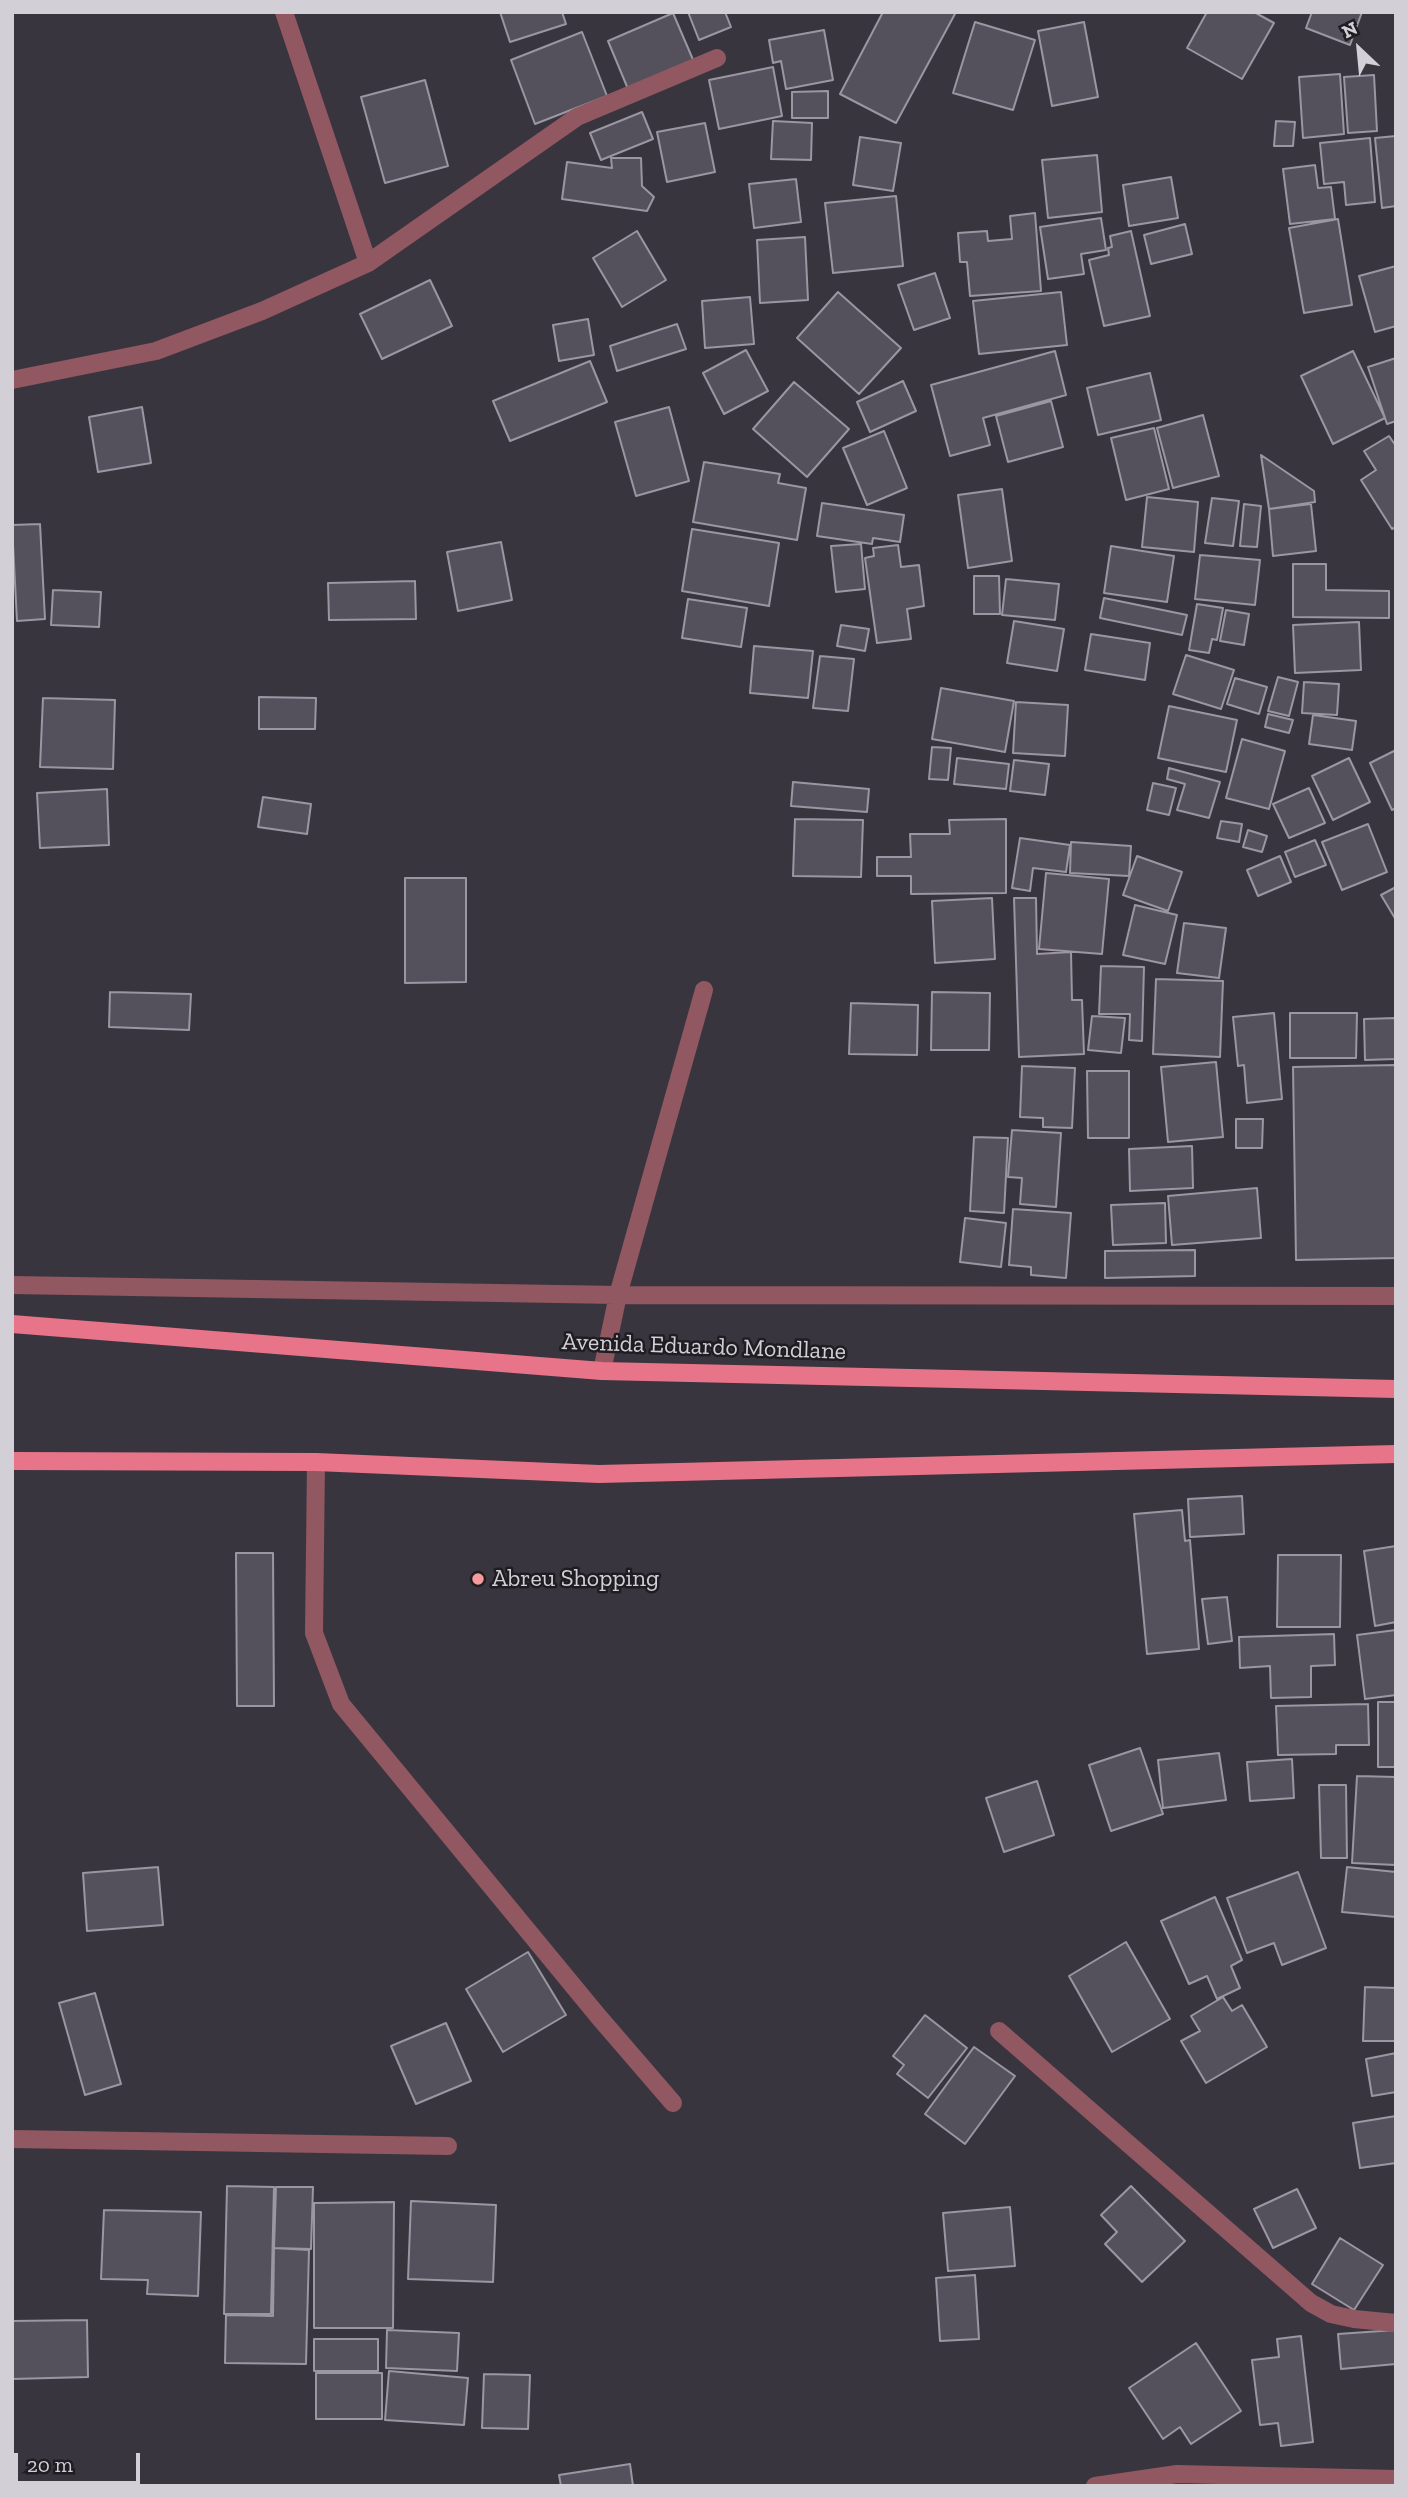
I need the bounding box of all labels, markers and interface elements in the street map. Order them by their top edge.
north arrow [1324,14,1394,84]
text: N [1338,16,1361,43]
street label: Avenida Eduardo Mondlane [561,1328,847,1366]
place label: Abreu Shopping [492,1565,659,1593]
marker: Abreu Shopping [470,1571,486,1587]
scale bar [18,2438,144,2482]
text: 20 m [27,2452,73,2477]

